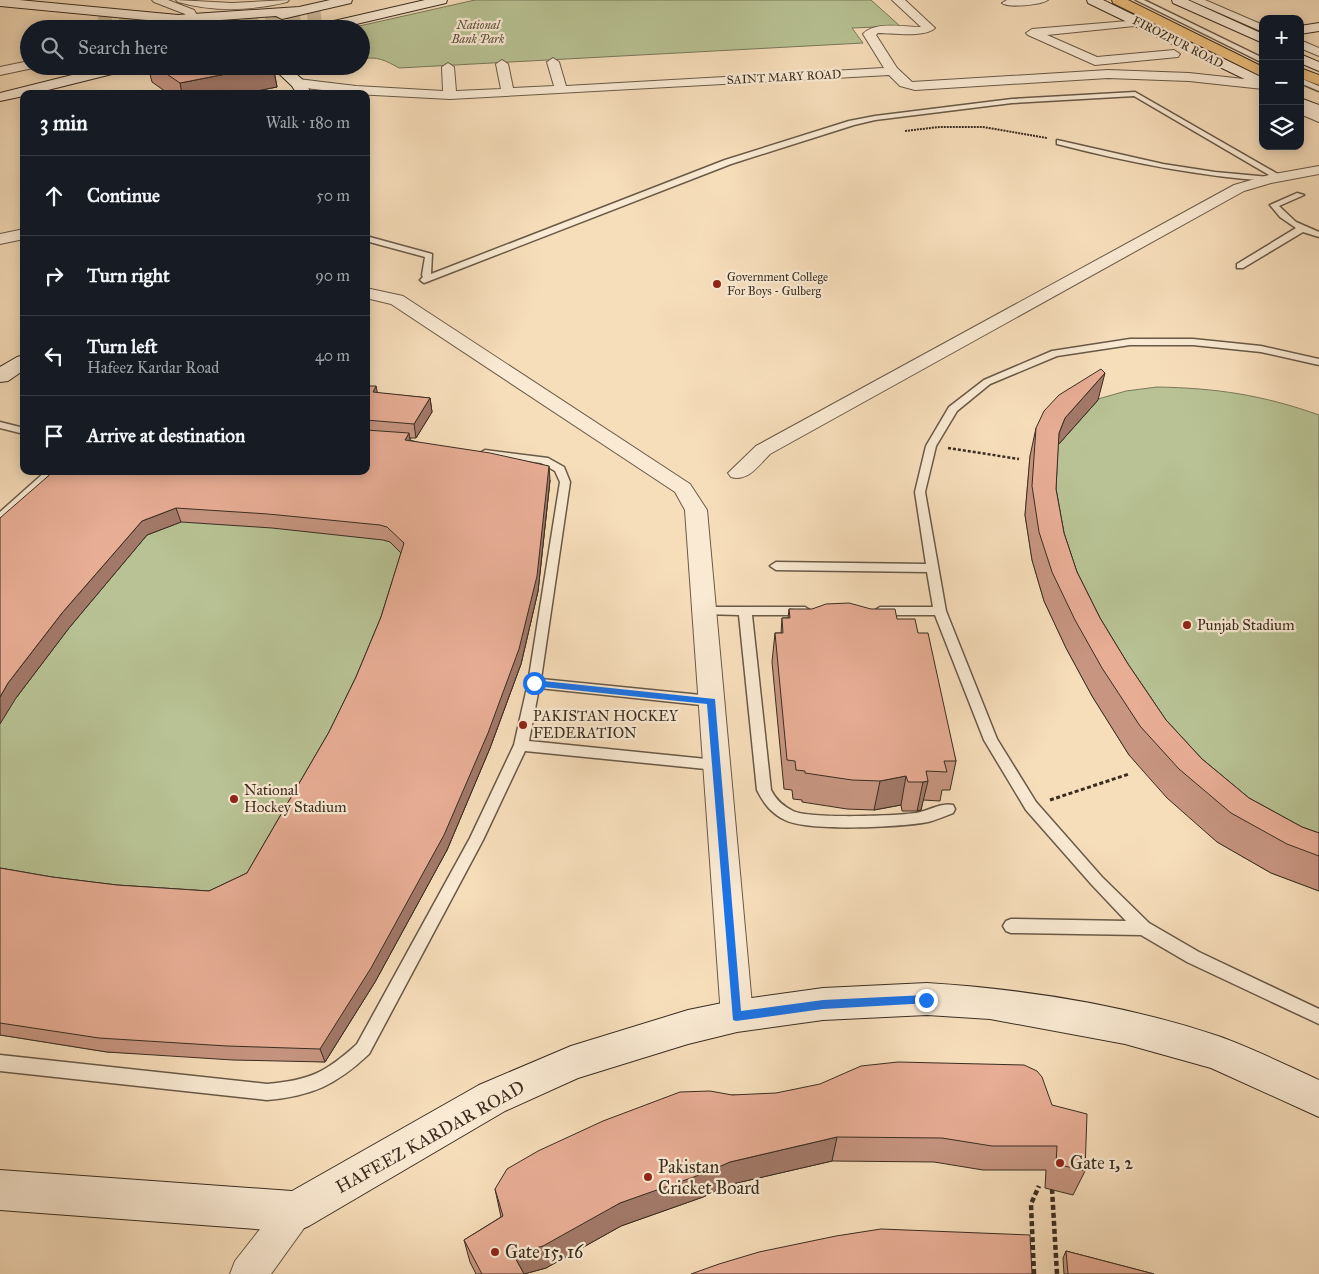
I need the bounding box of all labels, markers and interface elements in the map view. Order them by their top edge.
street label: FIROZPUR ROAD [1130,13,1226,71]
map controls [1259,15,1304,150]
button: + [1259,15,1304,60]
park label: National Bank Park [451,18,505,46]
search box [20,20,370,75]
icon: search [38,34,66,62]
text: Search here [78,36,168,59]
button: − [1259,60,1304,105]
street label: SAINT MARY ROAD [726,67,842,87]
button: layers [1259,105,1304,150]
text: 3 min [40,110,88,136]
text: Walk · 180 m [266,113,350,132]
icon: ahead [40,182,68,210]
text: Continue [87,184,160,207]
text: 50 m [316,186,350,205]
icon: right [40,262,68,290]
text: Turn right [87,264,170,287]
text: 90 m [315,266,350,285]
place label: Government College For Boys - Gulberg [727,270,828,299]
marker: Government College For Boys - Gulberg [711,278,723,290]
text: Turn left [87,335,157,358]
icon: left [40,342,68,370]
text: 40 m [315,346,350,365]
text: Hafeez Kardar Road [87,358,219,377]
icon: arrive [40,422,68,450]
text: Arrive at destination [87,424,245,447]
place label: Punjab Stadium [1197,616,1295,634]
marker: Punjab Stadium [1181,619,1193,631]
route start [523,672,546,695]
place label: PAKISTAN HOCKEY FEDERATION [533,707,679,742]
marker: PAKISTAN HOCKEY FEDERATION [517,719,529,731]
place label: National Hockey Stadium [244,781,347,816]
marker: National Hockey Stadium [228,793,240,805]
route end [915,989,938,1012]
street label: HAFEEZ KARDAR ROAD [332,1076,528,1198]
place label: Gate 1, 2 [1070,1152,1133,1174]
place label: Pakistan Cricket Board [658,1156,760,1199]
marker: Gate 1, 2 [1054,1157,1066,1169]
marker: Pakistan Cricket Board [642,1171,654,1183]
place label: Gate 15, 16 [505,1241,584,1263]
marker: Gate 15, 16 [489,1246,501,1258]

